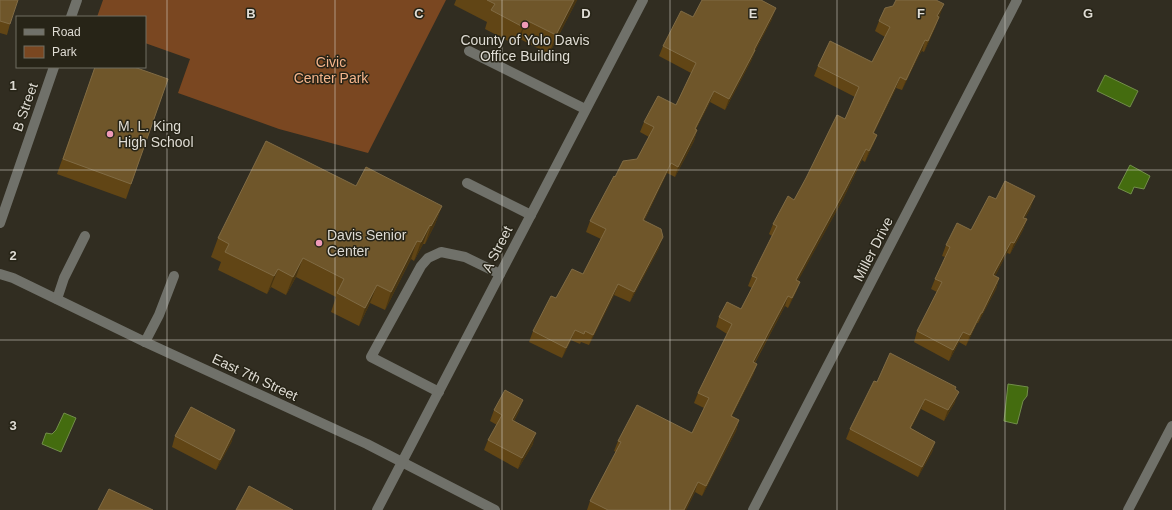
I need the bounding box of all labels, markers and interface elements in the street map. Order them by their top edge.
text: B [246,6,256,21]
text: C [414,6,424,21]
text: D [581,6,591,21]
text: E [749,6,758,21]
text: F [917,6,925,21]
text: G [1083,6,1093,21]
legend [16,16,146,68]
marker: County of Yolo Davis Office Building [520,20,530,30]
text: Road [52,25,81,39]
place label: County of Yolo Davis Office Building [460,32,590,64]
text: Park [52,45,78,59]
park label: Civic Center Park [294,54,369,86]
text: 1 [9,78,17,93]
street label: B Street [9,80,41,134]
place label: M. L. King High School [118,118,194,150]
marker: M. L. King High School [105,129,115,139]
street label: Miller Drive [850,214,896,284]
street label: A Street [479,223,515,275]
place label: Davis Senior Center [327,227,407,259]
marker: Davis Senior Center [314,238,324,248]
text: 2 [9,248,17,263]
street label: East 7th Street [210,350,300,404]
text: 3 [9,418,17,433]

